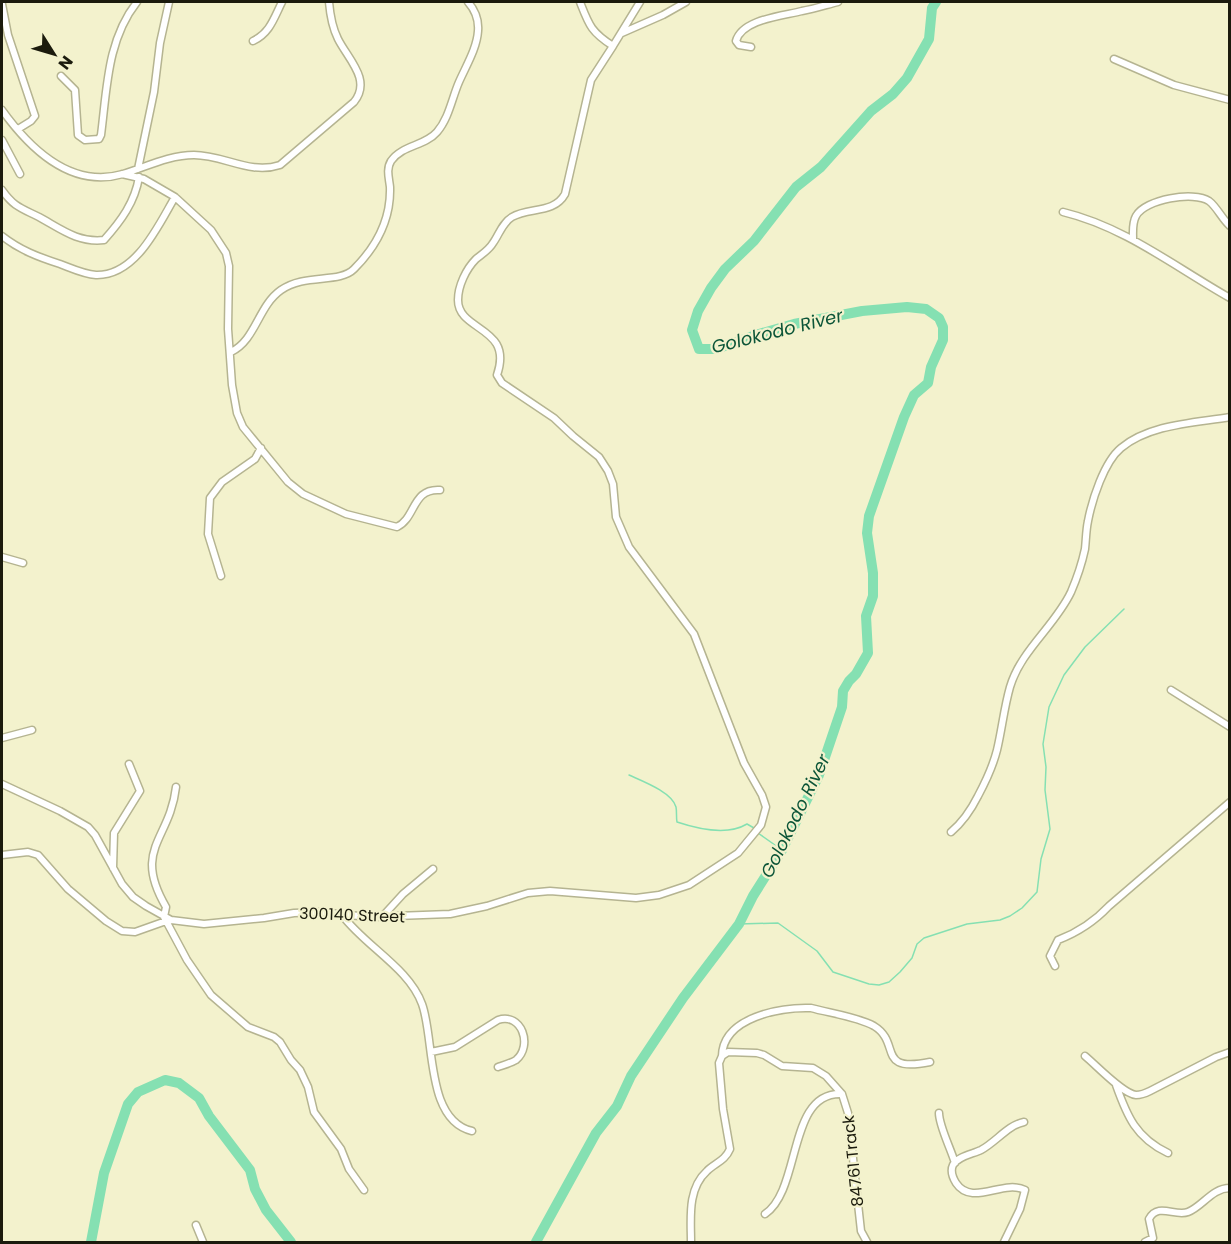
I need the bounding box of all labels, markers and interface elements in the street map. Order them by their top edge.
north arrow [24,24,84,84]
text: N [53,51,78,74]
water label: Golokodo River [709,302,847,359]
water label: Golokodo River [754,749,836,882]
street label: 300140 Street [299,902,405,928]
street label: 84761 Track [837,1113,869,1208]

